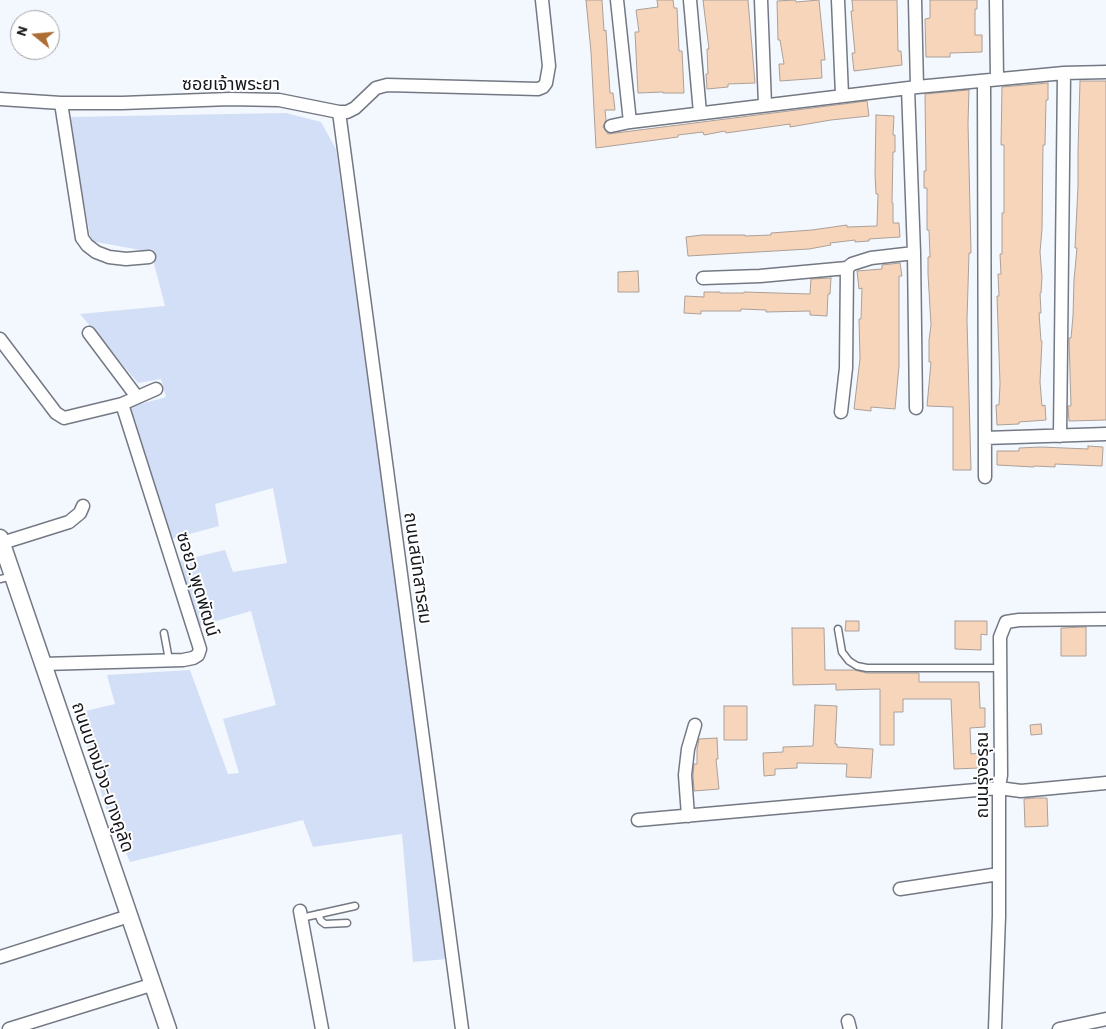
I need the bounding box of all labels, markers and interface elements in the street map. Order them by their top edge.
north arrow [10,10,60,60]
text: N [12,24,31,38]
street label: ซอยเจ้าพระยา [182,73,280,95]
street label: ถนนสนิทสารสม [399,511,437,625]
street label: ซอยว.พุดพัฒน์ [172,529,224,639]
street label: ถนนบางม่วง-บางคูลัด [67,699,139,855]
street label: ถนนรุ่งอรุณ [971,732,993,818]

